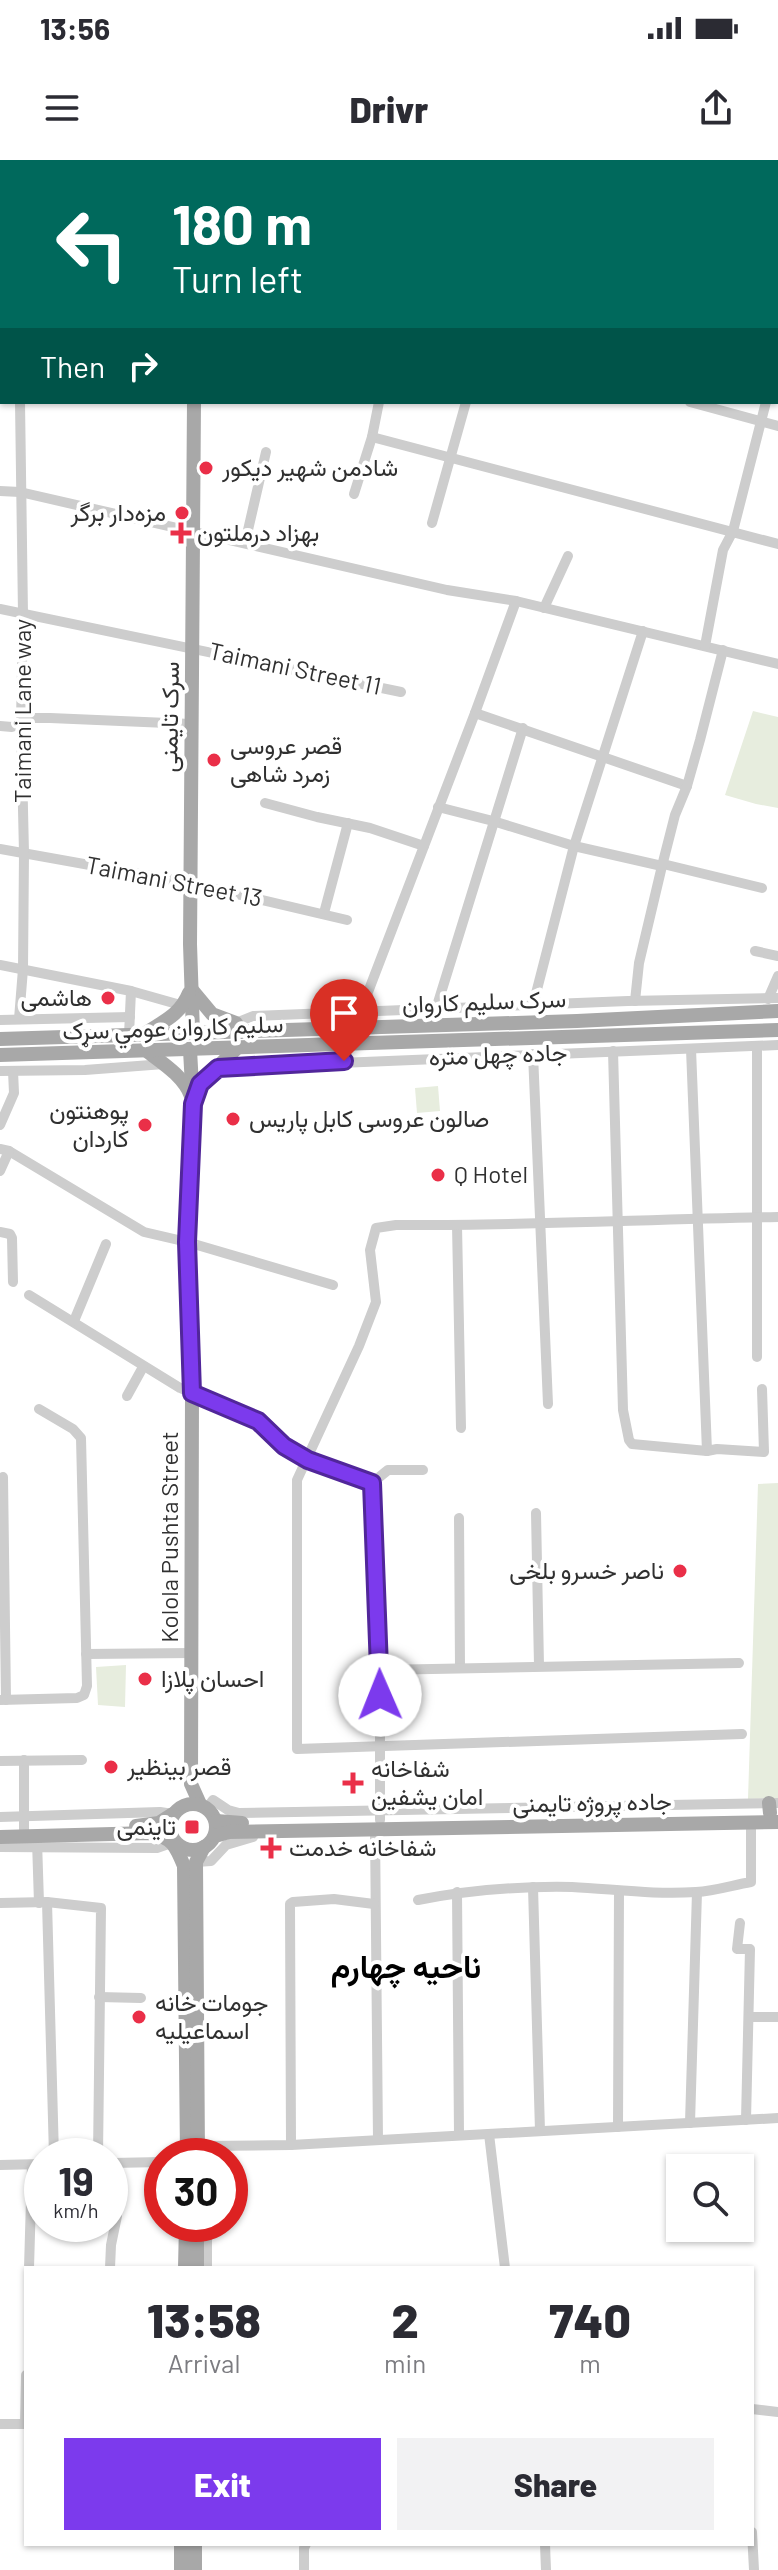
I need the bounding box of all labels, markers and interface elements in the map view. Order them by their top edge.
text: 13:56 [40,10,110,46]
icon: menu [40,86,84,130]
icon: share [694,86,738,130]
text: Drivr [350,87,428,130]
text: 180 m [172,189,312,256]
icon: left [40,192,144,296]
text: Turn left [172,257,303,300]
icon: right [121,344,165,388]
text: Then [40,348,105,384]
place label: شادمن شهیر دیکور [221,452,398,483]
marker: شادمن شهیر دیکور [197,459,215,477]
place label: مزه‌دار برگر [70,497,166,528]
marker: مزه‌دار برگر [173,504,191,522]
place label: بهزاد درملتون [197,517,319,548]
marker: بهزاد درملتون [172,524,190,542]
street label: Taimani Lane way [7,619,36,803]
street label: Taimani Street 11 [207,635,384,700]
street label: سرک تایمنی [153,661,186,773]
place label: قصر عروسی زمرد شاهی [230,730,342,789]
marker: قصر عروسی زمرد شاهی [205,751,223,769]
street label: Taimani Street 13 [84,849,265,912]
pin [310,979,378,1061]
place label: هاشمی [20,982,92,1012]
street label: سرک سلیم کاروان [401,983,567,1021]
marker: هاشمی [99,989,117,1007]
icon: arrive [322,991,366,1035]
street label: سلیم کاروان عومي سړک [62,1008,284,1051]
street label: جاده چهل متره [428,1037,568,1073]
place label: پوهنتون کاردان [49,1095,129,1154]
place label: صالون عروسی کابل پاریس [249,1103,489,1135]
marker: صالون عروسی کابل پاریس [224,1110,242,1128]
marker: پوهنتون کاردان [136,1116,154,1134]
place label: Q Hotel [454,1159,528,1188]
marker: Q Hotel [429,1166,447,1184]
street label: Kolola Pushta Street [154,1431,183,1643]
place label: ناصر خسرو بلخی [509,1555,664,1586]
marker: ناصر خسرو بلخی [671,1562,689,1580]
position arrow [338,1653,422,1737]
place label: احسان پلازا [161,1663,264,1695]
marker: احسان پلازا [136,1670,154,1688]
place label: قصر بینظیر [126,1751,232,1782]
place label: شفاخانه امان یشفین [371,1753,483,1811]
marker: قصر بینظیر [102,1758,120,1776]
marker: شفاخانه امان یشفین [342,1772,364,1794]
street label: جاده پروژه تایمنی [512,1786,672,1820]
place label: تاینمی [117,1811,176,1841]
marker: تاینمی [183,1818,201,1836]
place label: شفاخانه خدمت [289,1832,437,1861]
marker: شفاخانه خدمت [260,1837,282,1859]
district label: ناحیه چهارم [331,1946,481,1989]
place label: جومات خانه اسماعيليه [155,1987,268,2045]
marker: جومات خانه اسماعيليه [130,2008,148,2026]
speed limit sign: 30 [144,2138,248,2242]
map controls [666,2154,754,2242]
button: search [666,2154,754,2242]
text: 19 [58,2156,94,2204]
text: km/h [53,2198,99,2222]
text: 13:58 [147,2290,261,2348]
text: 2 [391,2290,419,2348]
text: 740 [549,2290,631,2348]
text: Arrival [168,2347,240,2378]
text: min [384,2347,426,2378]
text: m [579,2347,601,2378]
button: Exit [64,2438,381,2530]
button: Share [397,2438,714,2530]

